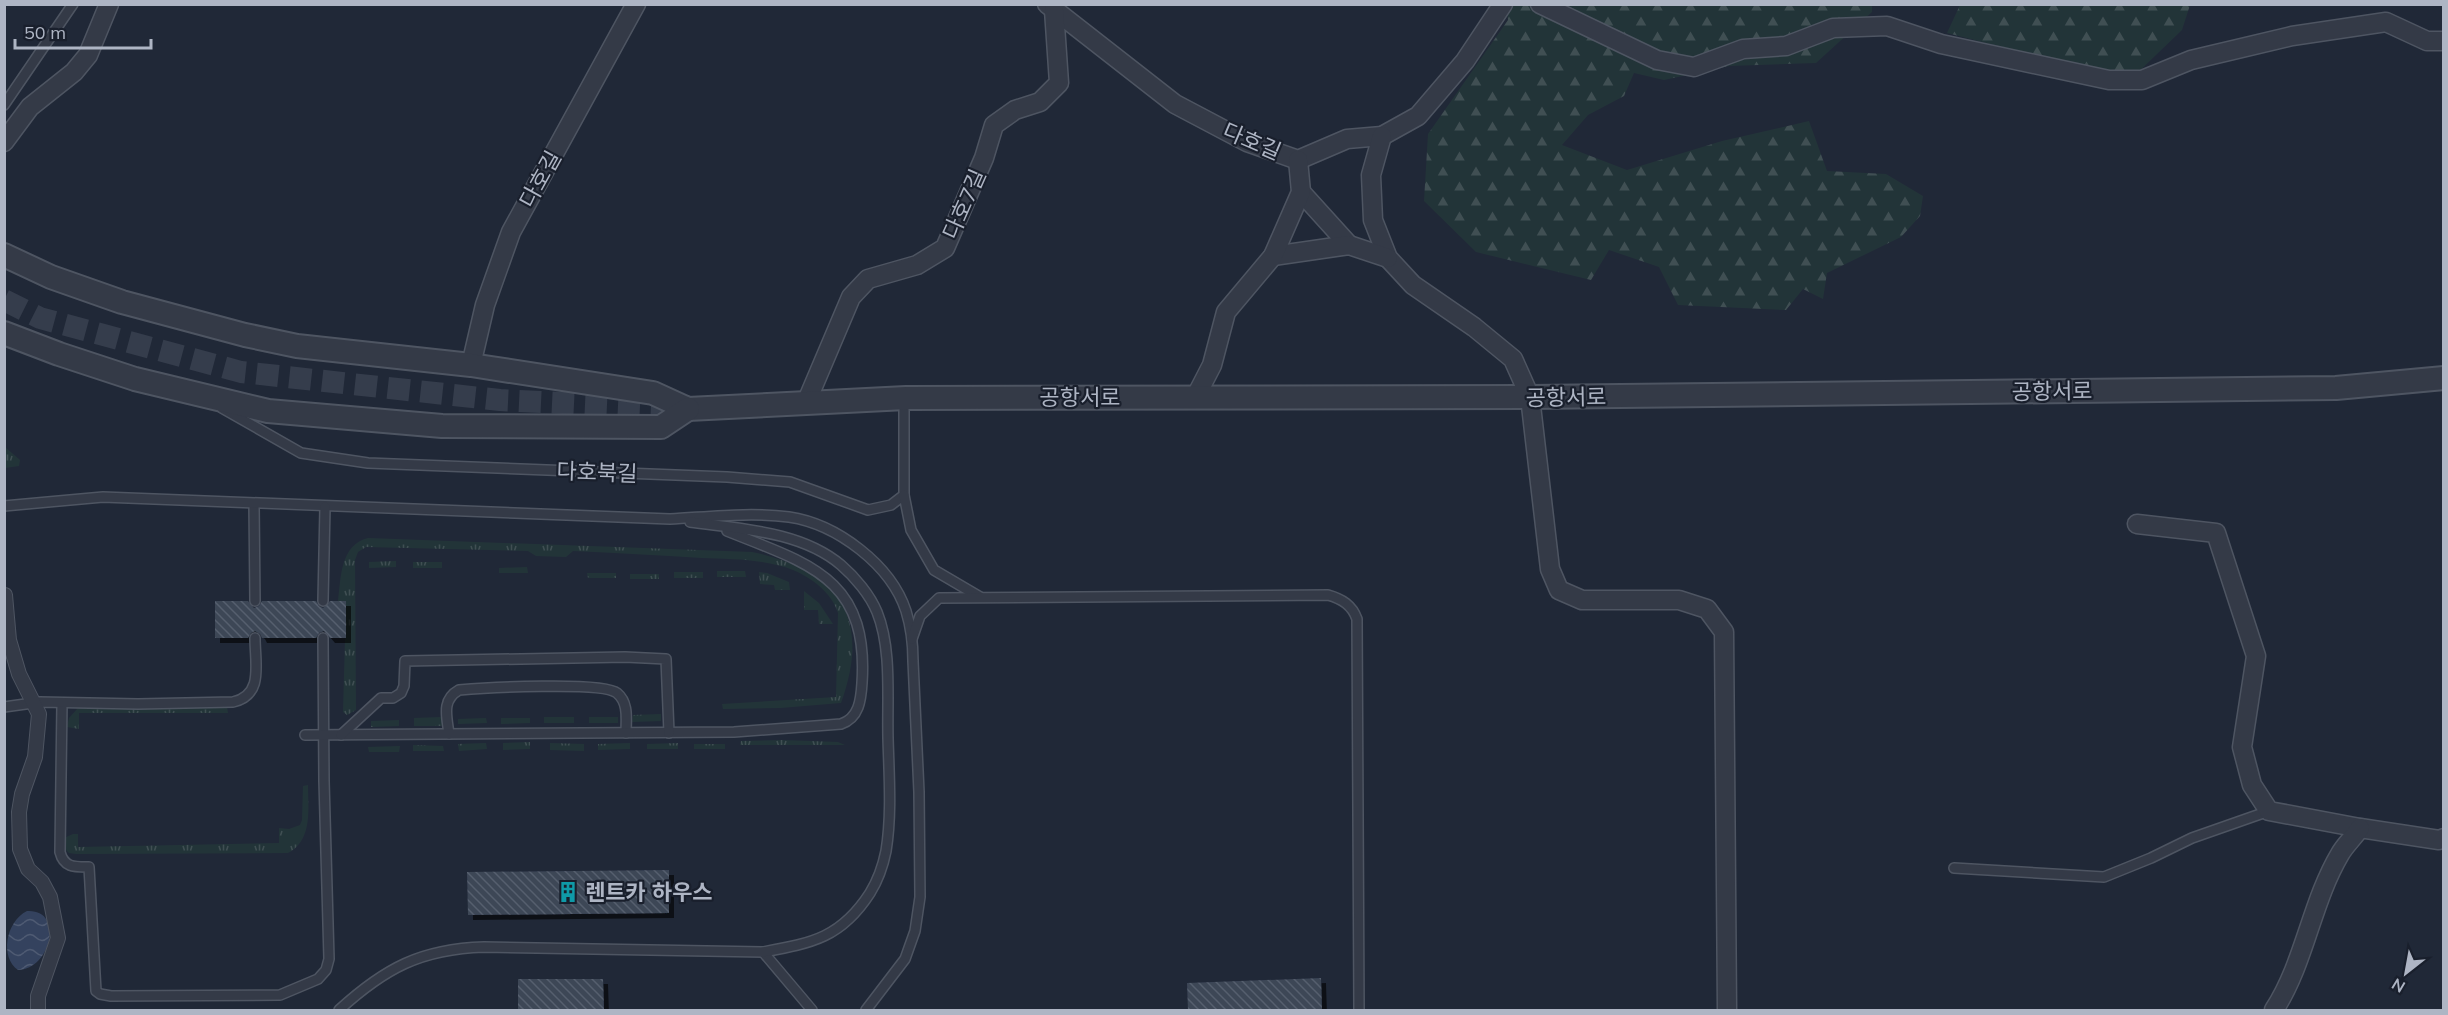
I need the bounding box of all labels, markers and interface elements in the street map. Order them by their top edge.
scale bar [15,12,152,50]
text: 50 m [24,21,66,44]
street label: 다호길 [1219,116,1285,166]
street label: 다호길 [513,146,567,212]
street label: 다호7길 [936,165,992,243]
street label: 공항서로 [2011,376,2093,406]
street label: 공항서로 [1525,382,1607,412]
street label: 공항서로 [1040,383,1120,411]
street label: 다호북길 [556,457,638,487]
place label: 렌트카 하우스 [585,878,712,906]
building icon: 렌트카 하우스 [556,880,580,904]
north arrow [2376,943,2436,1003]
text: N [2388,974,2409,998]

